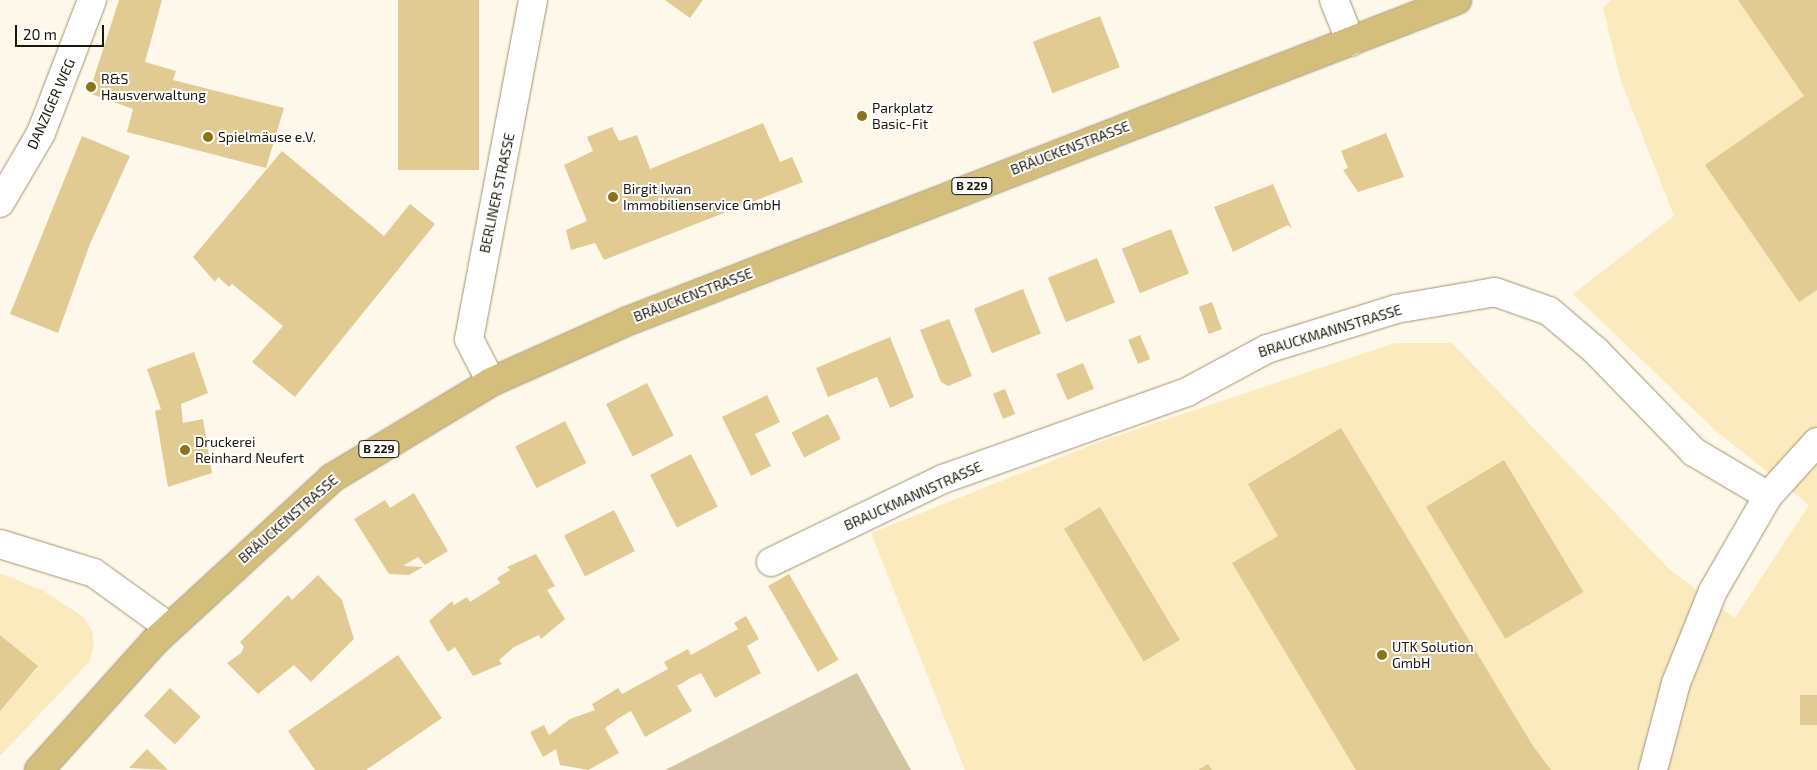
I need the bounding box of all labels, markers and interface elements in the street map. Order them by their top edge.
scale bar [18,15,106,47]
text: 20 m [23,25,57,43]
street label: DANZIGER WEG [23,56,79,152]
place label: R&S Hausverwaltung [101,71,206,104]
marker: R&S Hausverwaltung [85,81,97,93]
place label: Parkplatz Basic-Fit [872,100,933,132]
marker: Parkplatz Basic-Fit [856,110,868,122]
street label: BRÄUCKENSTRASSE [1008,118,1132,178]
place label: Spielmäuse e.V. [218,129,316,145]
marker: Spielmäuse e.V. [202,131,214,143]
street label: BERLINER STRASSE [476,131,518,255]
road number: B 229 [951,177,993,196]
place label: Birgit Iwan Immobilienservice GmbH [623,181,781,213]
marker: Birgit Iwan Immobilienservice GmbH [607,191,619,203]
street label: BRÄUCKENSTRASSE [631,265,755,325]
street label: BRAUCKMANNSTRASSE [1256,301,1404,361]
place label: Druckerei Reinhard Neufert [195,434,304,467]
road number: B 229 [358,439,400,458]
marker: Druckerei Reinhard Neufert [179,444,191,456]
street label: BRAUCKMANNSTRASSE [841,458,985,534]
street label: BRÄUCKENSTRASSE [235,471,341,567]
place label: UTK Solution GmbH [1392,639,1474,672]
marker: UTK Solution GmbH [1376,649,1388,661]

